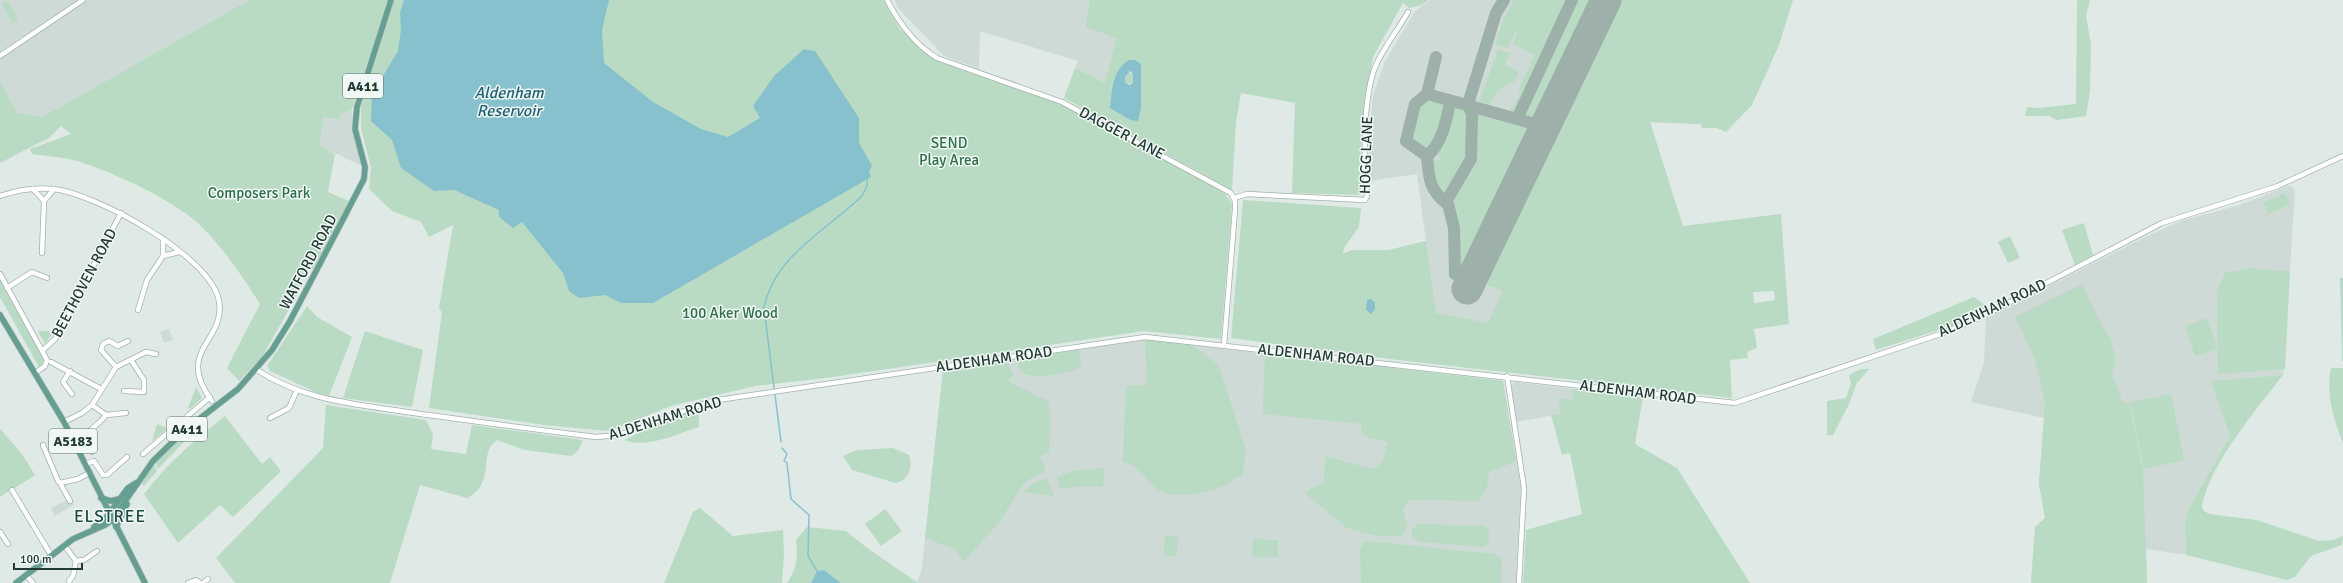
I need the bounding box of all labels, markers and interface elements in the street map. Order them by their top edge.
road number: A411 [343,74,383,98]
water label: Aldenham Reservoir [474,83,545,121]
street label: DAGGER LANE [1076,103,1168,163]
street label: HOGG LANE [1356,116,1376,194]
park label: SEND Play Area [919,134,979,169]
park label: Composers Park [208,184,311,202]
street label: WATFORD ROAD [275,211,341,313]
street label: BEETHOVEN ROAD [48,225,120,341]
street label: ALDENHAM ROAD [1935,275,2049,341]
park label: 100 Aker Wood [682,304,778,322]
street label: ALDENHAM ROAD [1257,340,1375,370]
street label: ALDENHAM ROAD [935,342,1053,376]
street label: ALDENHAM ROAD [1579,376,1697,408]
street label: ALDENHAM ROAD [606,392,724,444]
road number: A411 [167,417,207,441]
road number: A5183 [49,429,97,453]
district label: ELSTREE [74,506,146,527]
scale bar [14,545,82,571]
text: 100 m [20,552,52,567]

